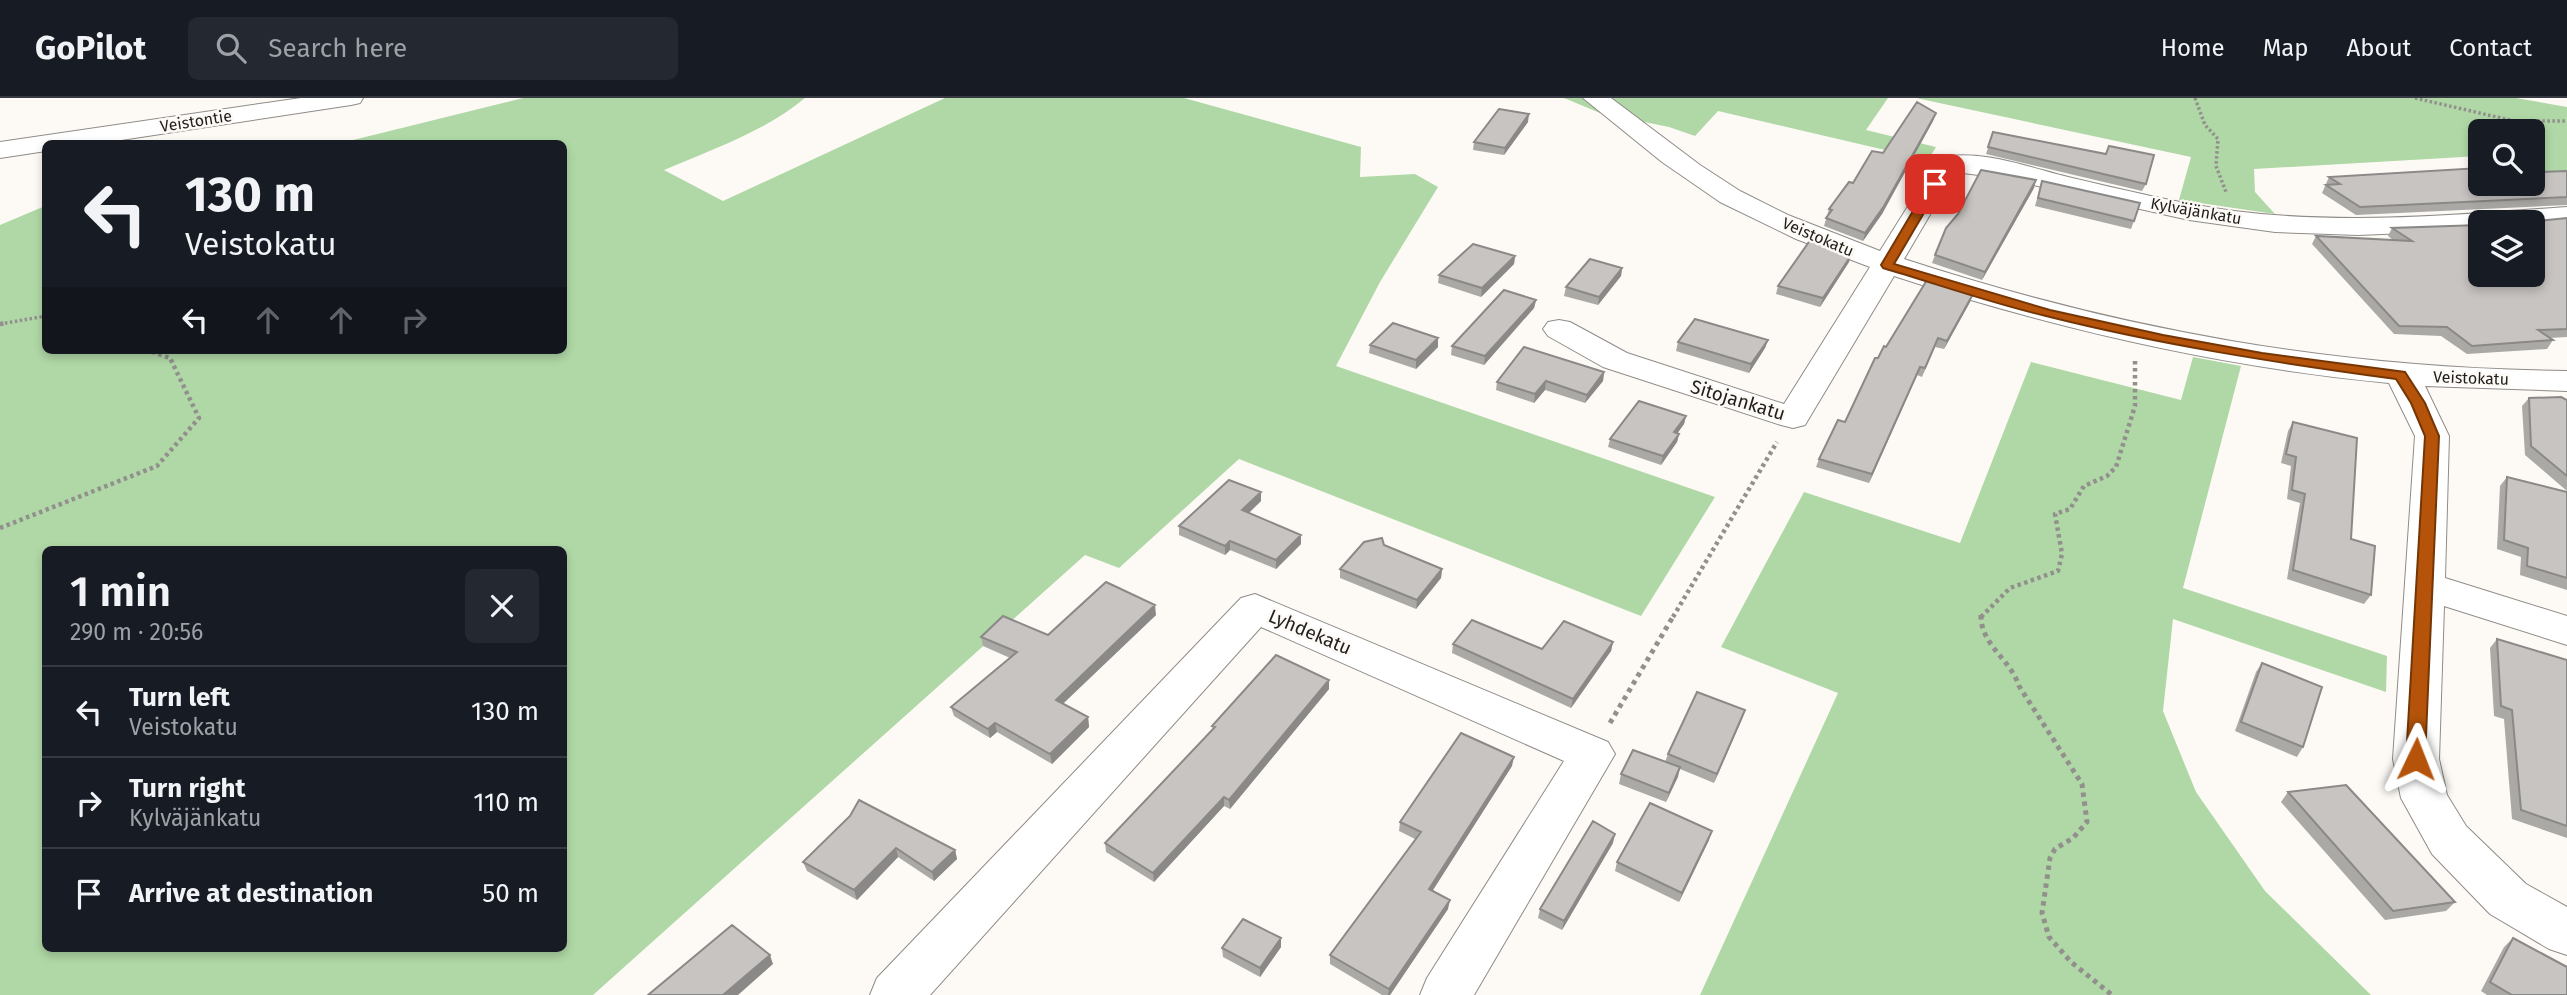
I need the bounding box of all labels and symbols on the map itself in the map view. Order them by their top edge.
street label: Veistontie [159,106,233,136]
pin [1905,154,1965,214]
street label: Kylväjänkatu [2149,194,2243,228]
street label: Veistokatu [1779,213,1857,261]
street label: Veistokatu [2433,367,2509,389]
street label: Sitojankatu [1688,375,1788,425]
street label: Lyhdekatu [1265,604,1355,660]
position arrow [2379,722,2453,796]

